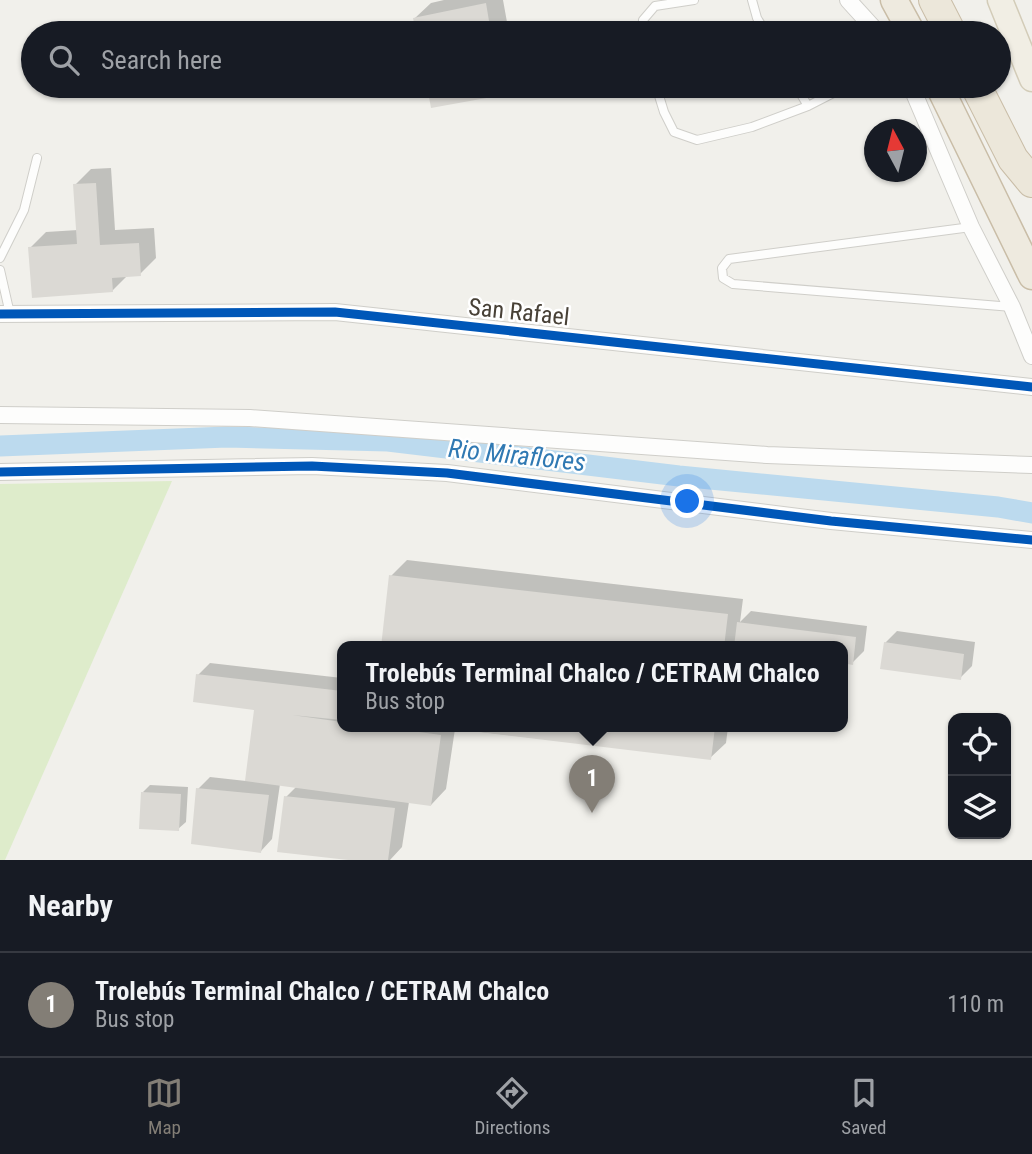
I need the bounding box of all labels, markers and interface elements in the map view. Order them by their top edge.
search box [21,21,1011,98]
icon: search [45,41,83,79]
text: Search here [101,45,222,75]
north arrow [864,119,927,182]
street label: San Rafael [467,293,571,331]
water label: Rio Miraflores [447,433,587,477]
your location [670,484,704,518]
popup [337,641,848,732]
text: Trolebús Terminal Chalco / CETRAM Chalco [365,658,820,688]
text: Bus stop [365,688,445,715]
map controls [948,713,1011,839]
button: locate [948,713,1011,776]
pin: 1 [569,755,615,813]
button: layers [948,776,1011,839]
text: Nearby [28,888,113,923]
text: Trolebús Terminal Chalco / CETRAM Chalco [95,976,549,1006]
text: 1 [45,991,57,1018]
text: 110 m [947,991,1004,1018]
text: Bus stop [95,1006,174,1033]
tab: Map [145,1074,183,1139]
tab: Directions [474,1074,550,1139]
tab: Saved [841,1074,887,1139]

